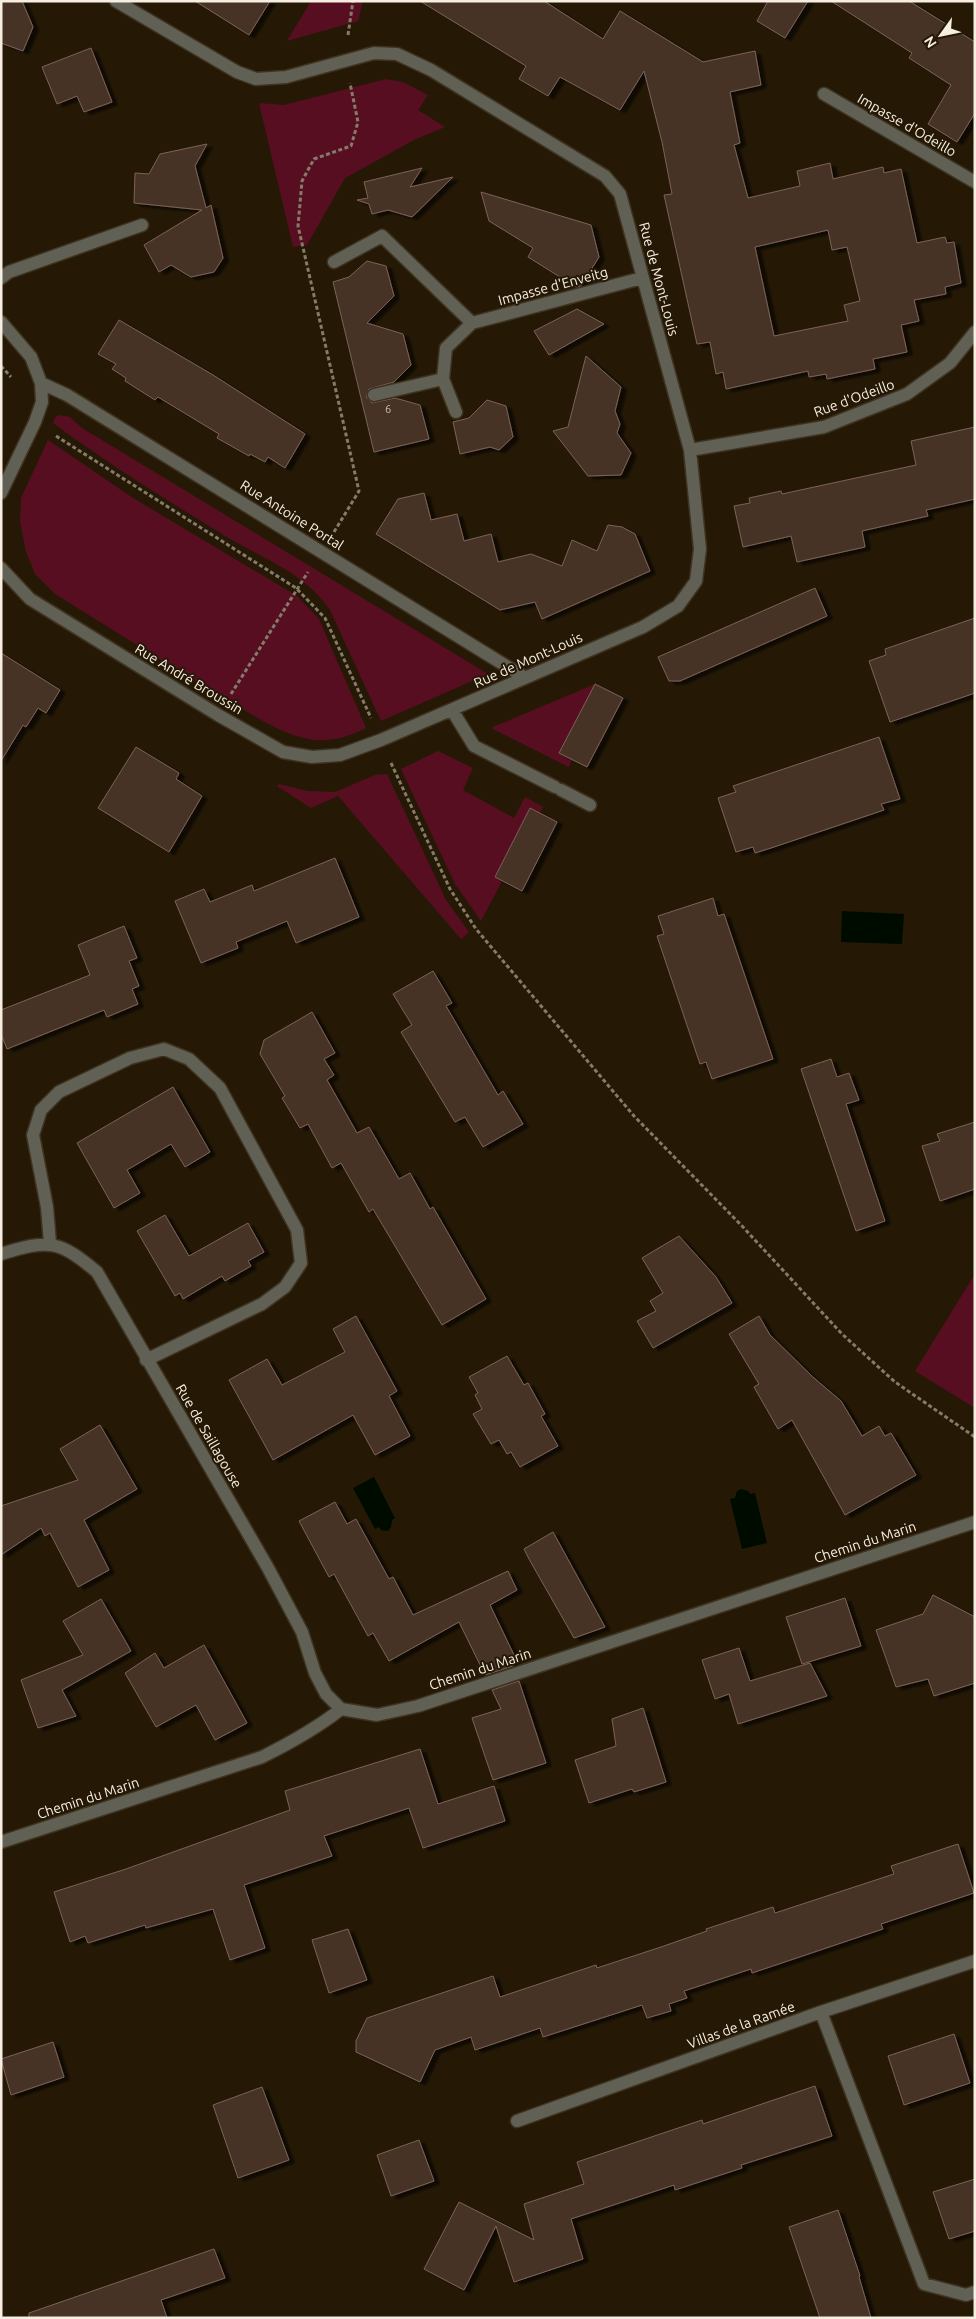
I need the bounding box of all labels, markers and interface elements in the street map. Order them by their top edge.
north arrow [916,10,966,60]
text: N [921,33,940,51]
street label: Impasse d'Odeillo [855,90,959,160]
street label: Rue de Mont-Louis [636,220,682,338]
street label: Impasse d'Enveitg [496,264,610,308]
street label: Rue d'Odeillo [811,376,897,420]
house number: 6 [385,403,391,415]
street label: Rue Antoine Portal [237,477,347,553]
street label: Rue de Mont-Louis [471,629,585,691]
street label: Rue André Broussin [132,640,246,718]
street label: Rue de Saillagouse [173,1381,245,1491]
street label: Chemin du Marin [812,1518,918,1566]
street label: Chemin du Marin [427,1645,533,1693]
street label: Chemin du Marin [35,1774,141,1822]
street label: Villas de la Ramée [685,1998,797,2052]

